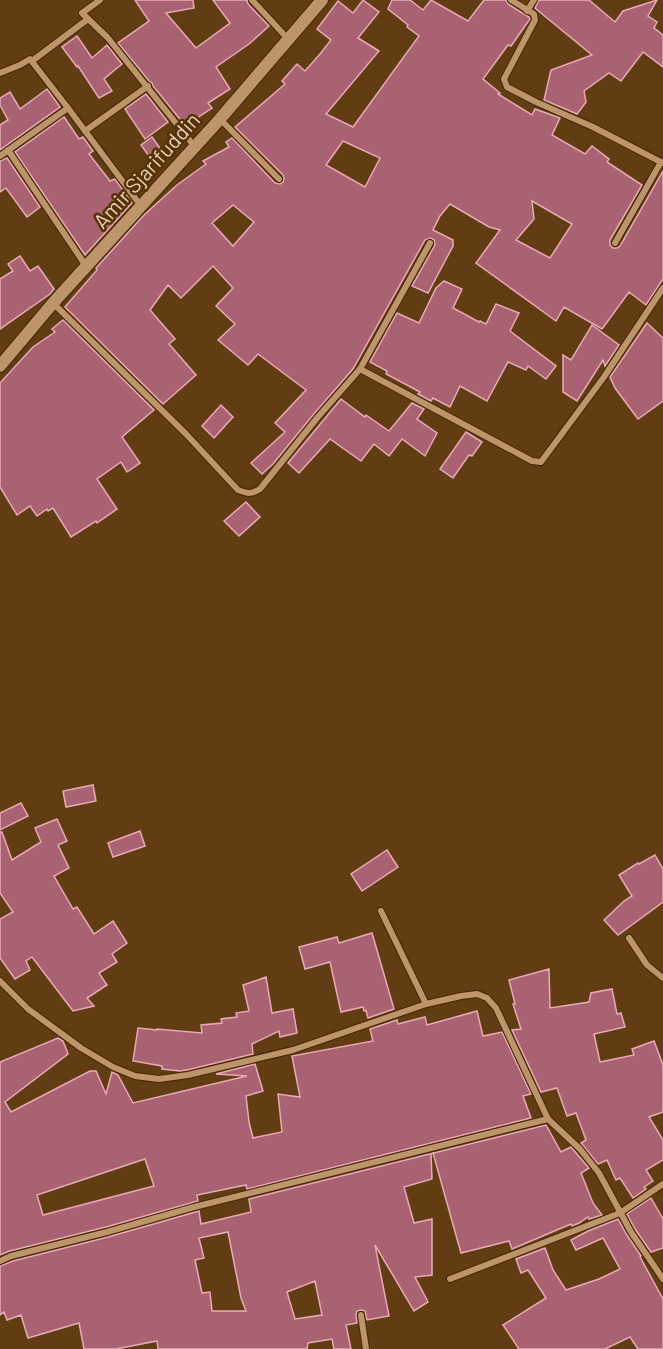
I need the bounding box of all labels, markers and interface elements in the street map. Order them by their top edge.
street label: Amir Sjarifuddin [87,107,204,233]

